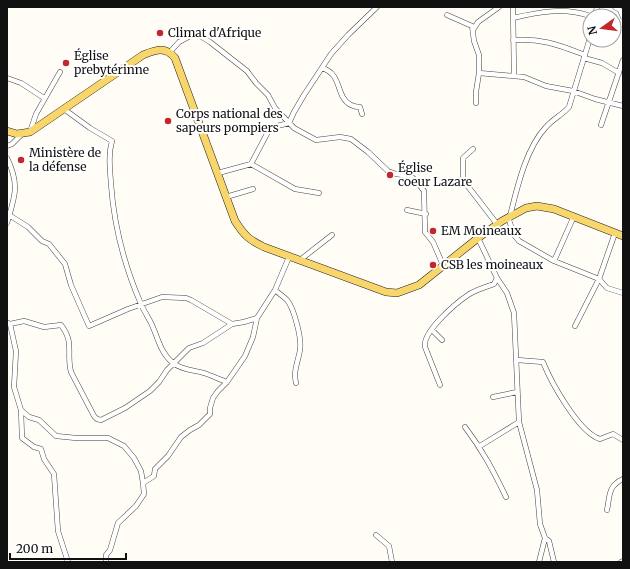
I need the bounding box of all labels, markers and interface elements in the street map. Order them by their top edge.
north arrow [582,8,622,48]
text: N [584,24,600,36]
place label: Climat d'Afrique [168,25,261,40]
marker: Climat d'Afrique [155,28,165,38]
place label: Église prebytérinne [74,48,149,77]
marker: Église prebytérinne [61,58,71,68]
place label: Corps national des sapeurs pompiers [176,106,283,135]
marker: Corps national des sapeurs pompiers [163,116,173,126]
place label: Ministère de la défense [29,145,101,174]
marker: Ministère de la défense [16,155,26,165]
place label: Église coeur Lazare [398,160,472,189]
marker: Église coeur Lazare [385,170,395,180]
place label: EM Moineaux [441,223,522,238]
marker: EM Moineaux [428,226,438,236]
place label: CSB les moineaux [441,257,544,272]
marker: CSB les moineaux [428,260,438,270]
scale bar [10,535,126,561]
text: 200 m [16,541,53,556]

